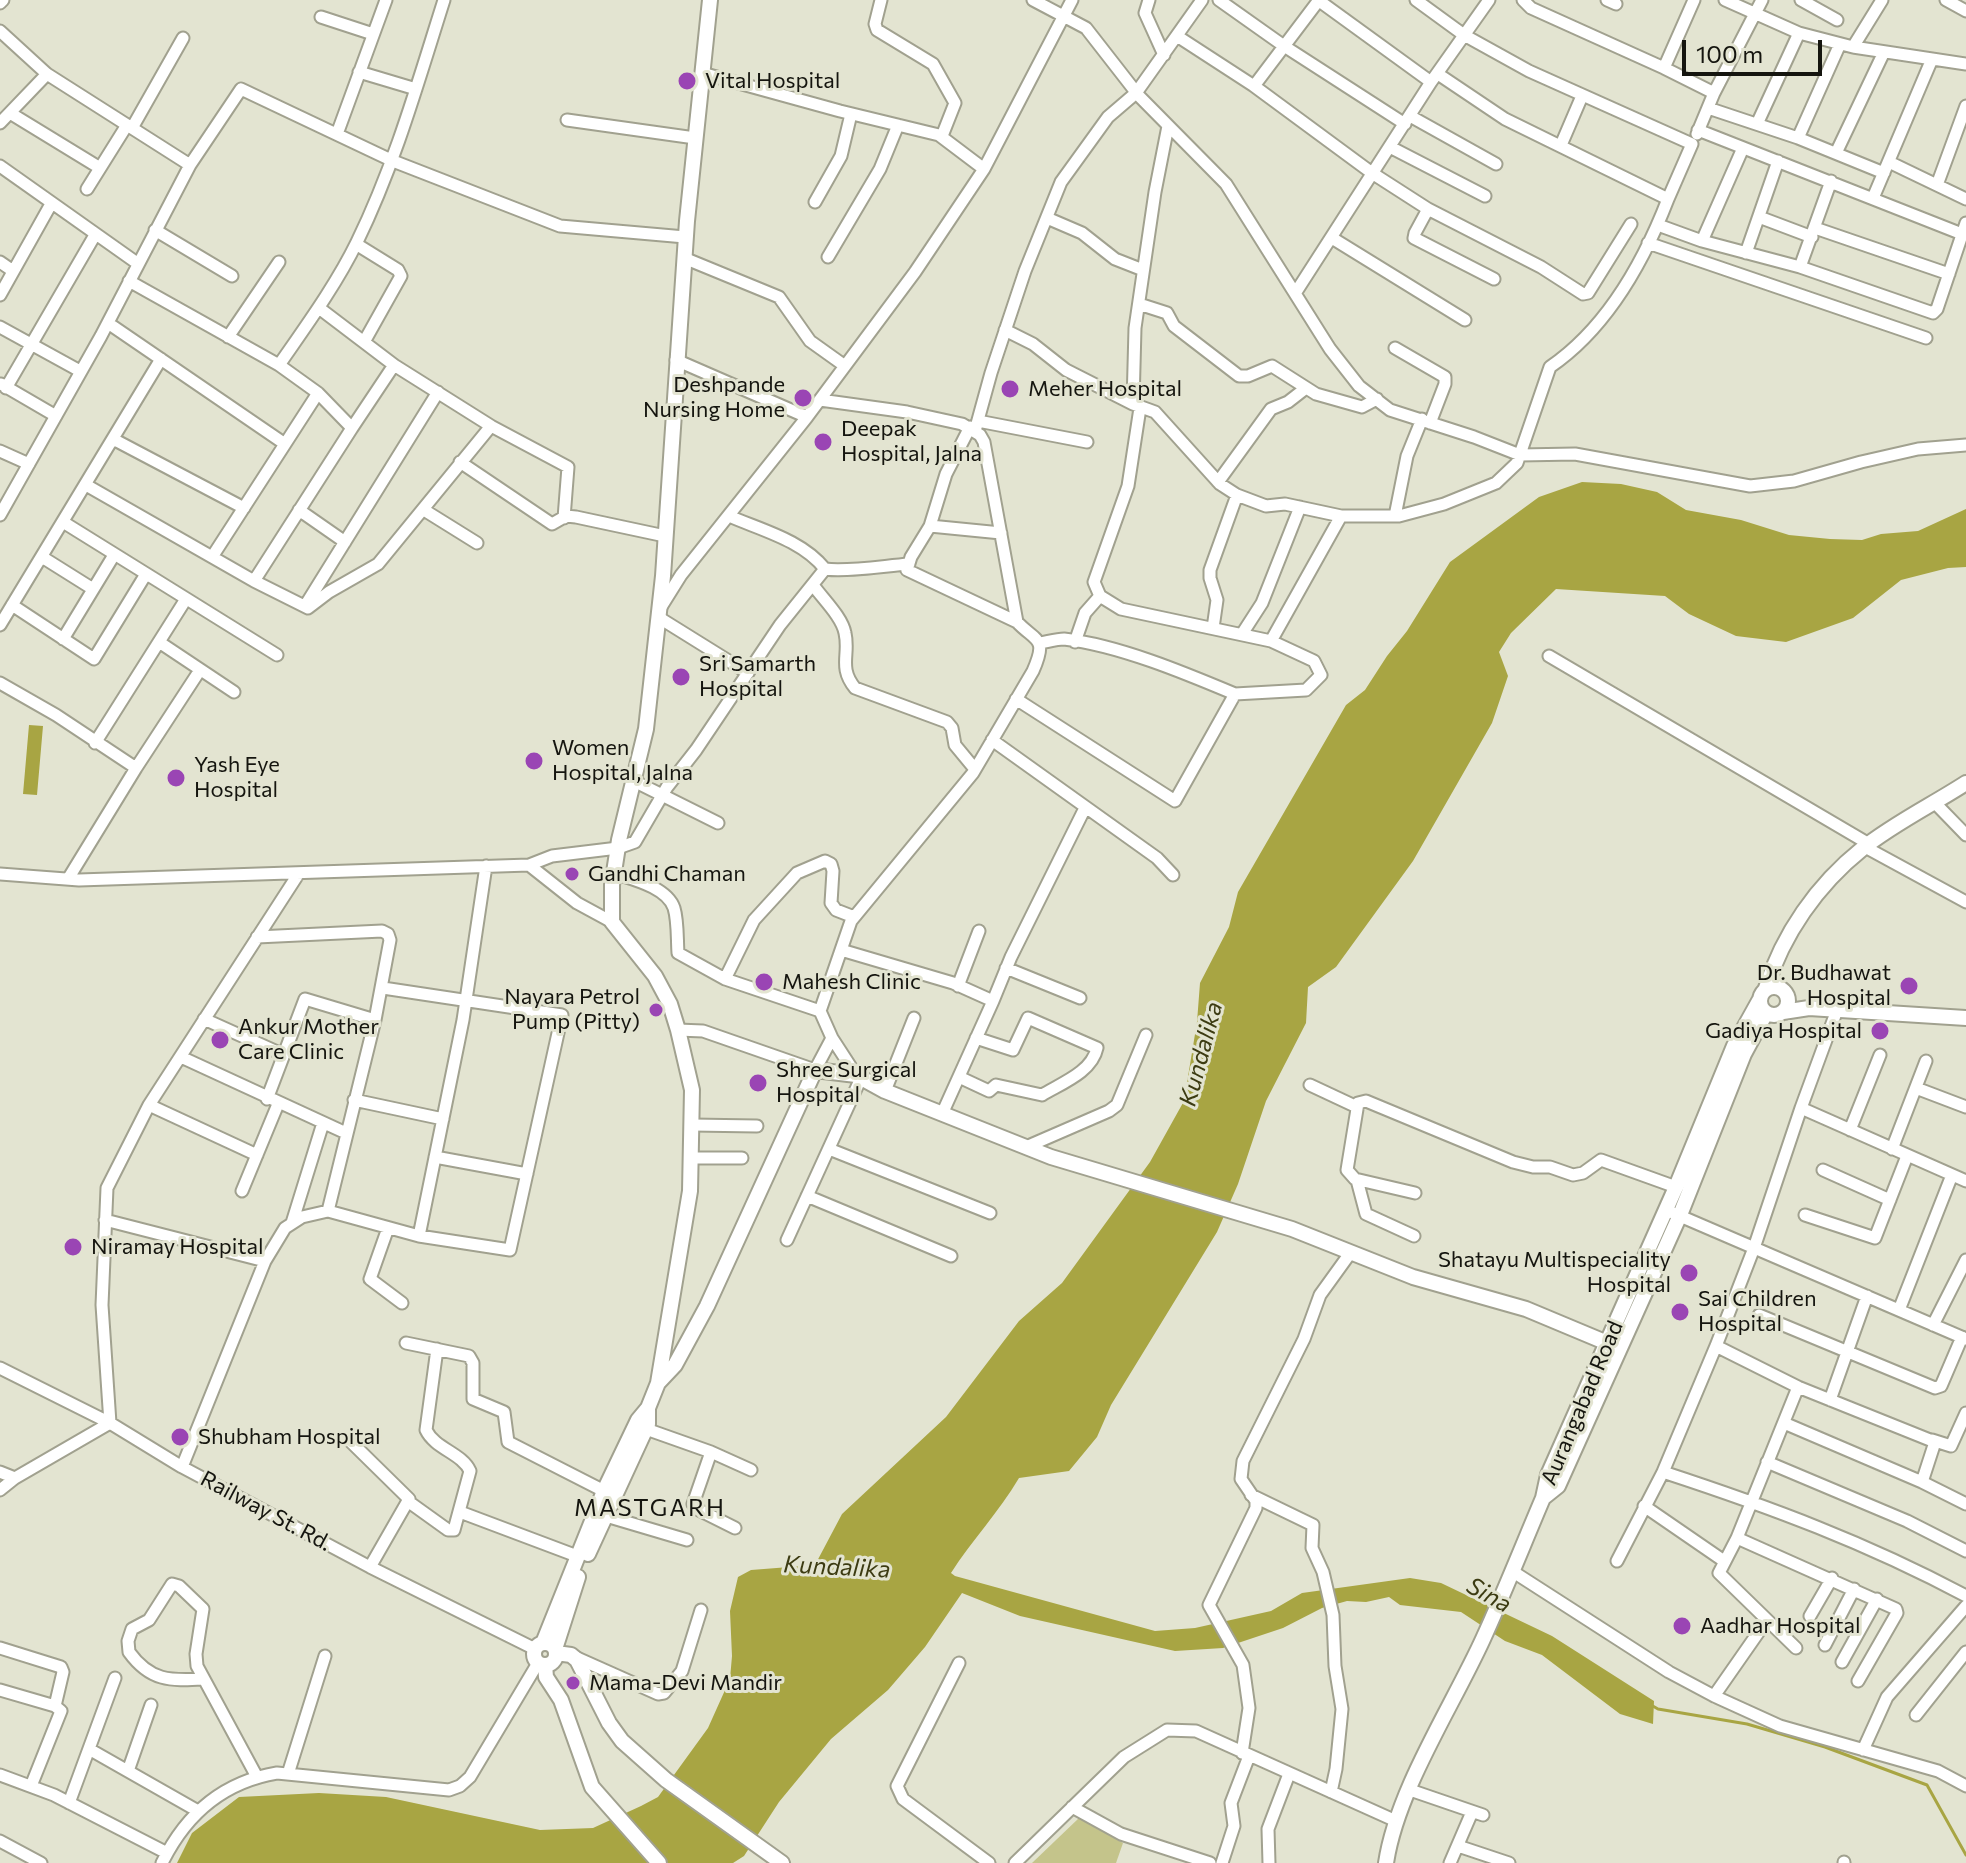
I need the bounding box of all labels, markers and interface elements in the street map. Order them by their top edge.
scale bar [1686,24,1826,74]
text: 100 m [1696,39,1763,68]
place label: Vital Hospital [705,68,840,94]
marker: Vital Hospital [676,70,698,92]
place label: Deshpande Nursing Home [643,372,785,424]
place label: Meher Hospital [1028,376,1182,402]
marker: Meher Hospital [999,378,1021,400]
marker: Deshpande Nursing Home [792,387,814,409]
place label: Deepak Hospital, Jalna [841,416,982,468]
marker: Deepak Hospital, Jalna [812,431,834,453]
place label: Sri Samarth Hospital [699,651,816,702]
marker: Sri Samarth Hospital [670,666,692,688]
place label: Women Hospital, Jalna [552,735,693,786]
marker: Women Hospital, Jalna [523,750,545,772]
place label: Yash Eye Hospital [194,752,280,804]
marker: Yash Eye Hospital [165,767,187,789]
place label: Gandhi Chaman [588,861,746,887]
marker: Gandhi Chaman [563,865,581,883]
place label: Dr. Budhawat Hospital [1757,960,1891,1012]
place label: Mahesh Clinic [782,969,921,995]
marker: Mahesh Clinic [753,971,775,993]
marker: Dr. Budhawat Hospital [1898,975,1920,997]
place label: Nayara Petrol Pump (Pitty) [504,984,640,1036]
water label: Kundalika [1173,999,1229,1109]
marker: Nayara Petrol Pump (Pitty) [647,1001,665,1019]
place label: Ankur Mother Care Clinic [238,1014,379,1066]
place label: Gadiya Hospital [1705,1018,1862,1044]
marker: Gadiya Hospital [1869,1020,1891,1042]
marker: Ankur Mother Care Clinic [209,1029,231,1051]
place label: Shree Surgical Hospital [776,1057,917,1108]
marker: Shree Surgical Hospital [747,1072,769,1094]
place label: Niramay Hospital [91,1234,264,1260]
marker: Niramay Hospital [62,1236,84,1258]
place label: Shatayu Multispeciality Hospital [1438,1247,1671,1298]
marker: Shatayu Multispeciality Hospital [1678,1262,1700,1284]
place label: Sai Children Hospital [1698,1286,1817,1338]
marker: Sai Children Hospital [1669,1301,1691,1323]
street label: Aurangabad Road [1535,1317,1629,1489]
place label: Shubham Hospital [198,1424,381,1450]
marker: Shubham Hospital [169,1426,191,1448]
street label: Railway St. Rd. [196,1465,336,1557]
district label: MASTGARH [574,1494,726,1522]
water label: Kundalika [783,1550,891,1584]
water label: Sina [1462,1571,1516,1619]
place label: Aadhar Hospital [1700,1613,1860,1639]
marker: Aadhar Hospital [1671,1615,1693,1637]
place label: Mama-Devi Mandir [589,1670,782,1696]
marker: Mama-Devi Mandir [564,1674,582,1692]

